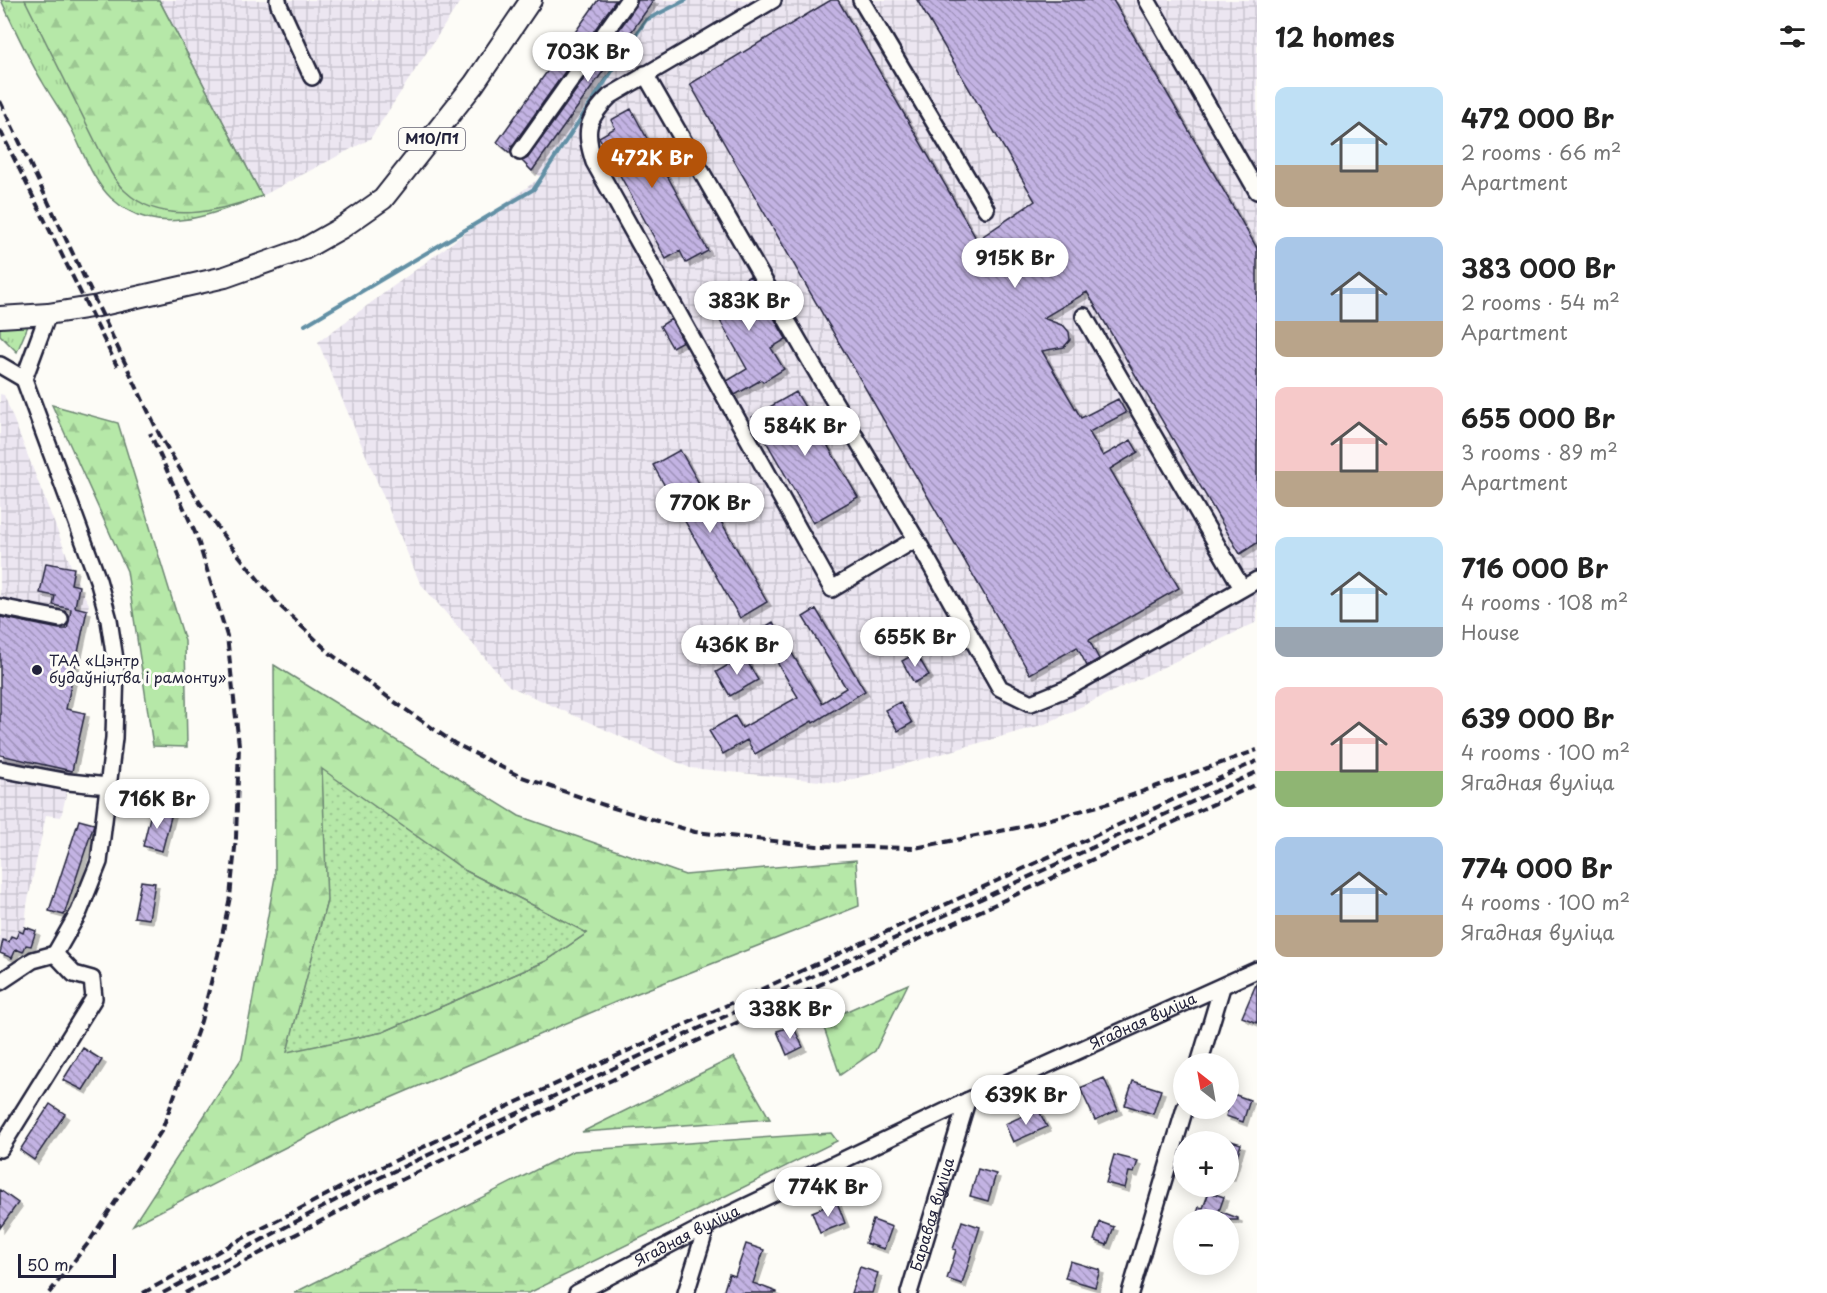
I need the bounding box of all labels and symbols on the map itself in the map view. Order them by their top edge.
pin: 703K Br [533,32,643,83]
road number: М10/П1 [399,128,465,150]
pin: 472K Br [597,138,707,189]
pin: 915K Br [960,238,1070,289]
pin: 383K Br [694,281,804,332]
pin: 584K Br [750,406,860,457]
pin: 770K Br [655,483,765,534]
pin: 655K Br [860,617,970,668]
pin: 436K Br [682,625,792,676]
place label: ТАА «Цэнтр будаўніцтва і рамонту» [49,648,227,688]
marker: ТАА «Цэнтр будаўніцтва і рамонту» [30,663,44,677]
pin: 716K Br [102,779,212,830]
street label: Ягадная вуліца [1085,986,1200,1054]
pin: 338K Br [735,989,845,1040]
north arrow [1173,1053,1239,1119]
pin: 639K Br [971,1075,1081,1126]
street label: Баравая вуліца [903,1154,960,1274]
pin: 774K Br [773,1167,883,1218]
street label: Ягадная вуліца [630,1198,744,1271]
scale bar [18,1251,116,1278]

